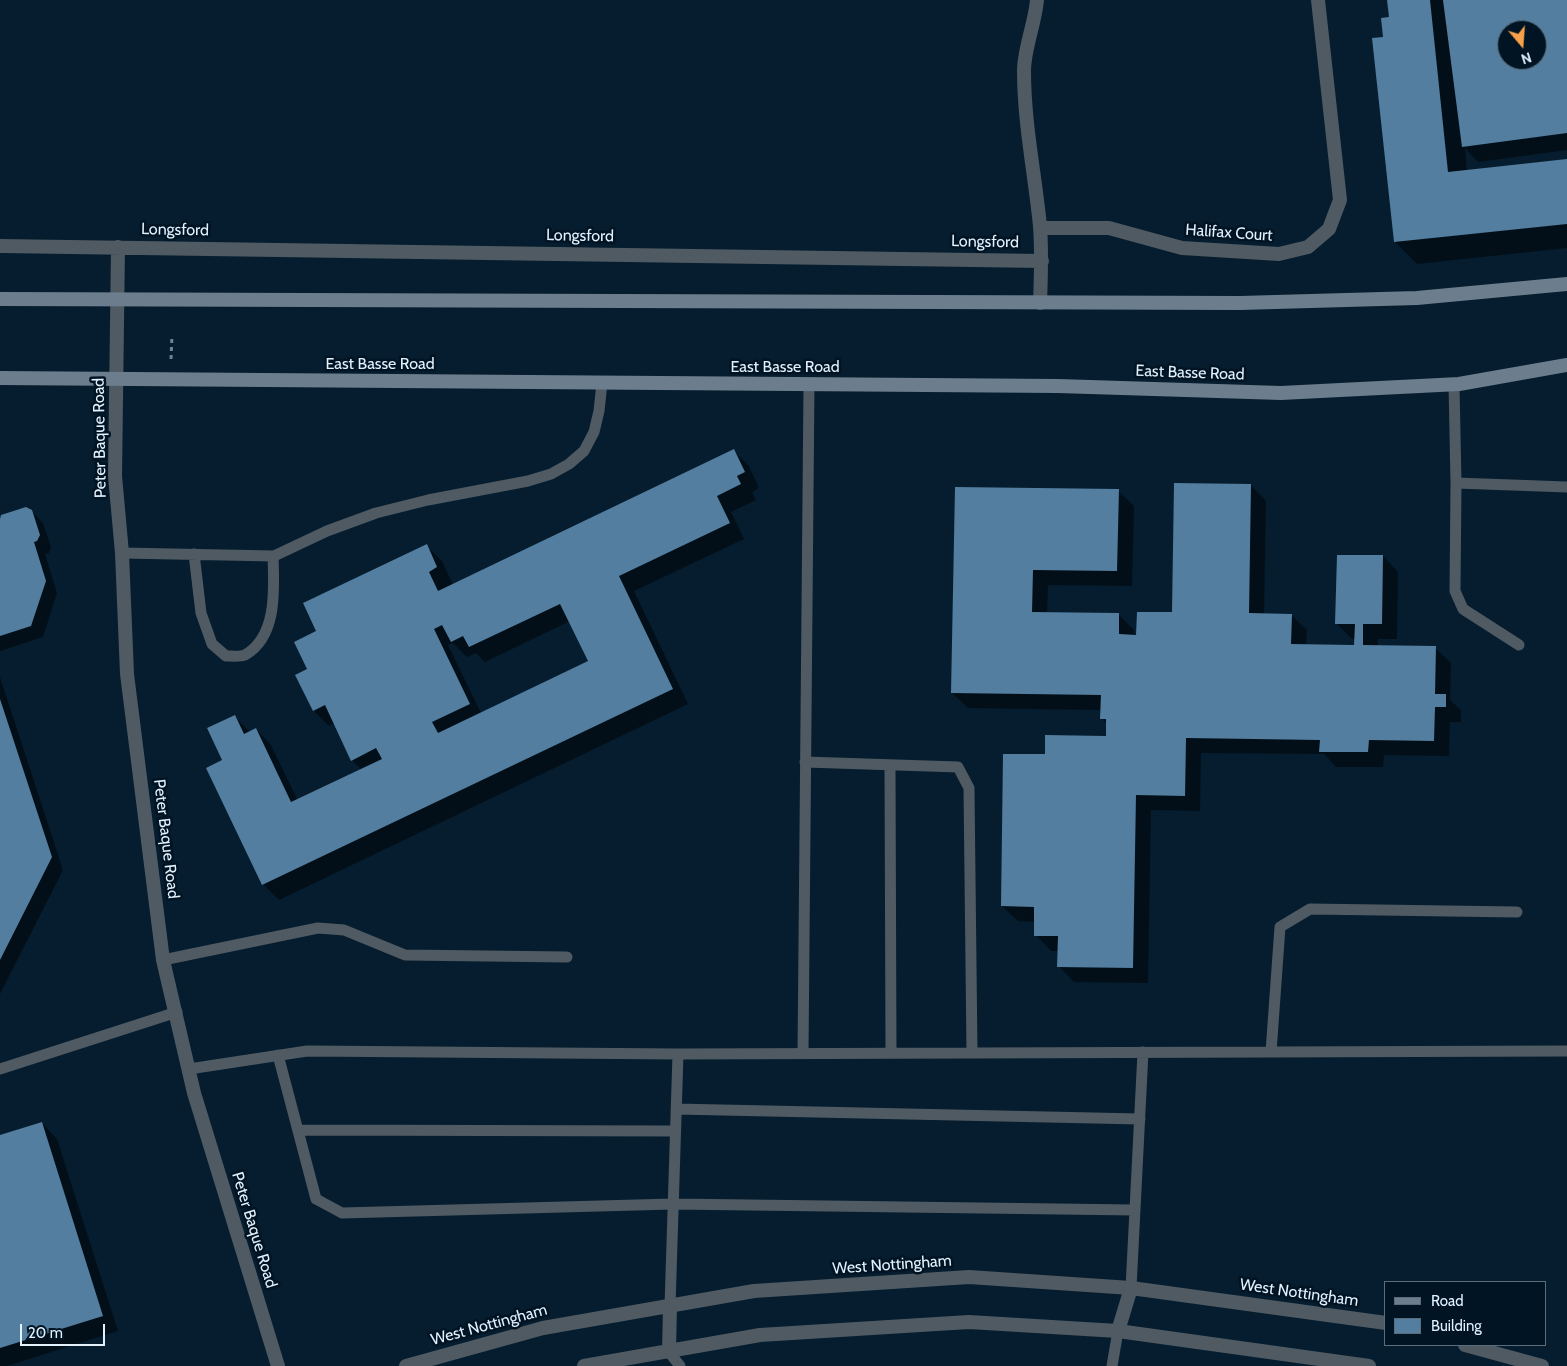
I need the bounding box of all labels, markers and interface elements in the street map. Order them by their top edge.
north arrow [1497,20,1547,70]
text: N [1519,48,1534,68]
street label: Longsford [141,220,209,240]
street label: Halifax Court [1185,220,1273,246]
street label: Longsford [546,226,614,246]
street label: Longsford [951,232,1019,252]
street label: East Basse Road [325,354,435,374]
street label: East Basse Road [730,357,840,377]
street label: East Basse Road [1135,362,1245,384]
street label: Peter Baque Road [89,378,111,498]
street label: Peter Baque Road [149,778,183,900]
street label: Peter Baque Road [227,1170,281,1290]
street label: West Nottingham [832,1251,952,1279]
street label: West Nottingham [1238,1275,1360,1311]
legend [1384,1281,1547,1346]
text: Road [1431,1292,1464,1310]
street label: West Nottingham [429,1300,549,1350]
scale bar [22,1314,108,1346]
text: Building [1431,1317,1482,1335]
text: 20 m [28,1324,63,1342]

